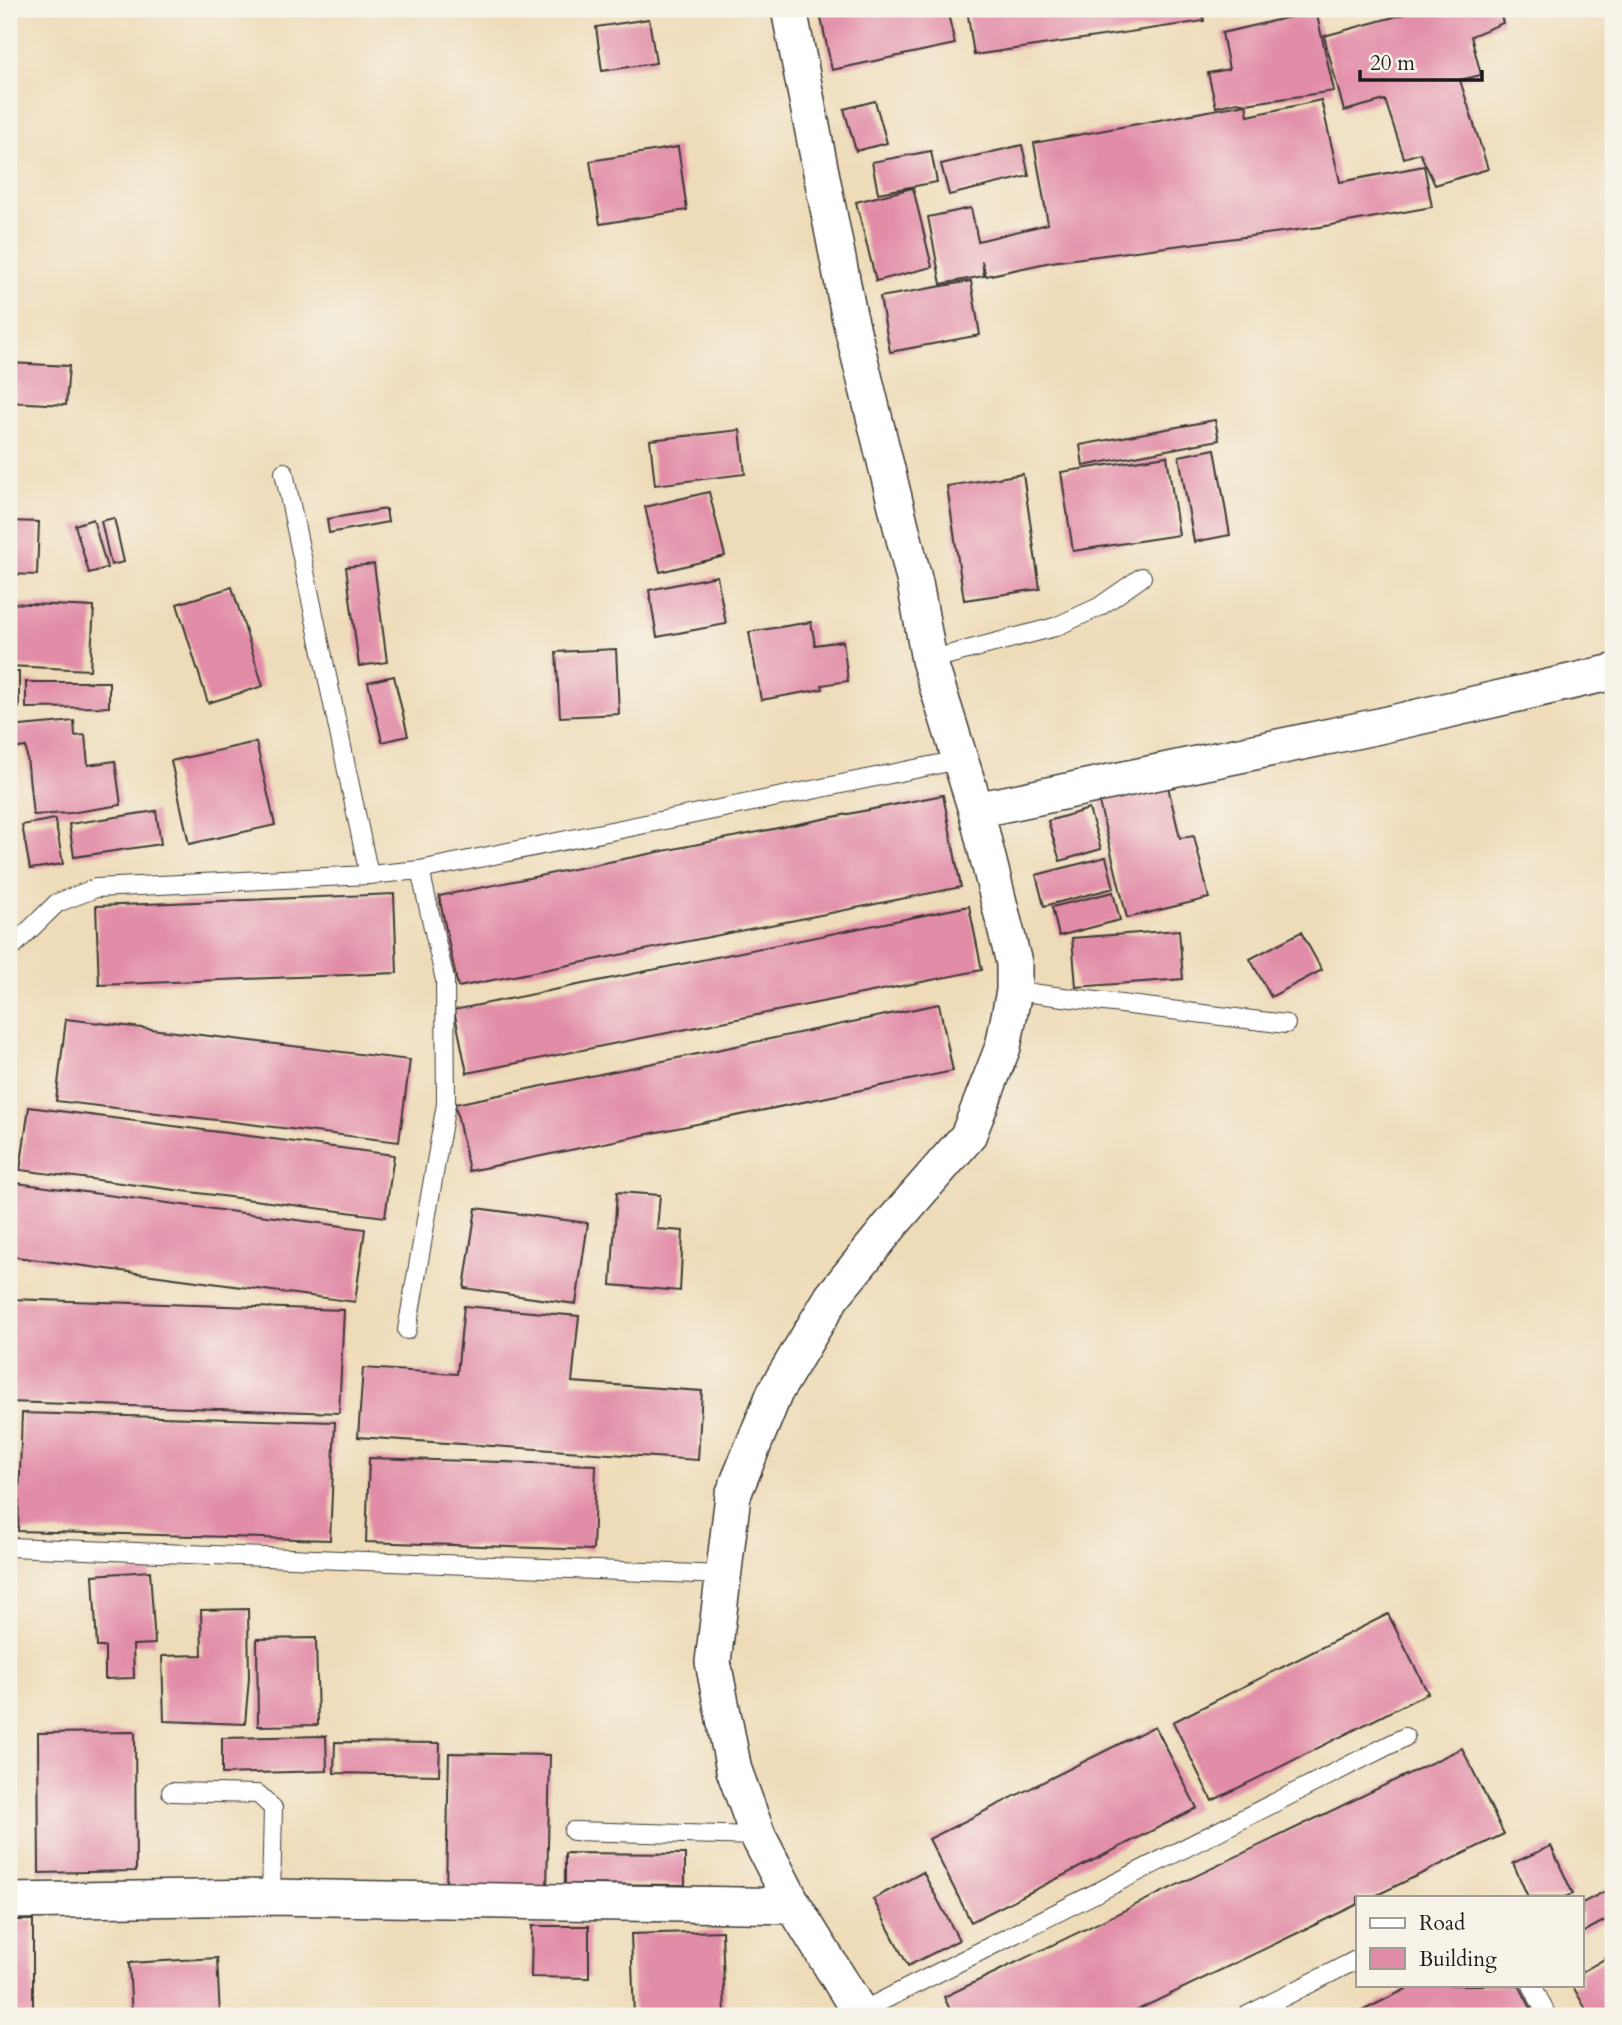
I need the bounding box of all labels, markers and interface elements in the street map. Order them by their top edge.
scale bar [1360,38,1482,82]
text: 20 m [1370,49,1415,78]
legend [1356,1896,1584,1986]
text: Road [1419,1909,1465,1938]
text: Building [1419,1945,1497,1974]

